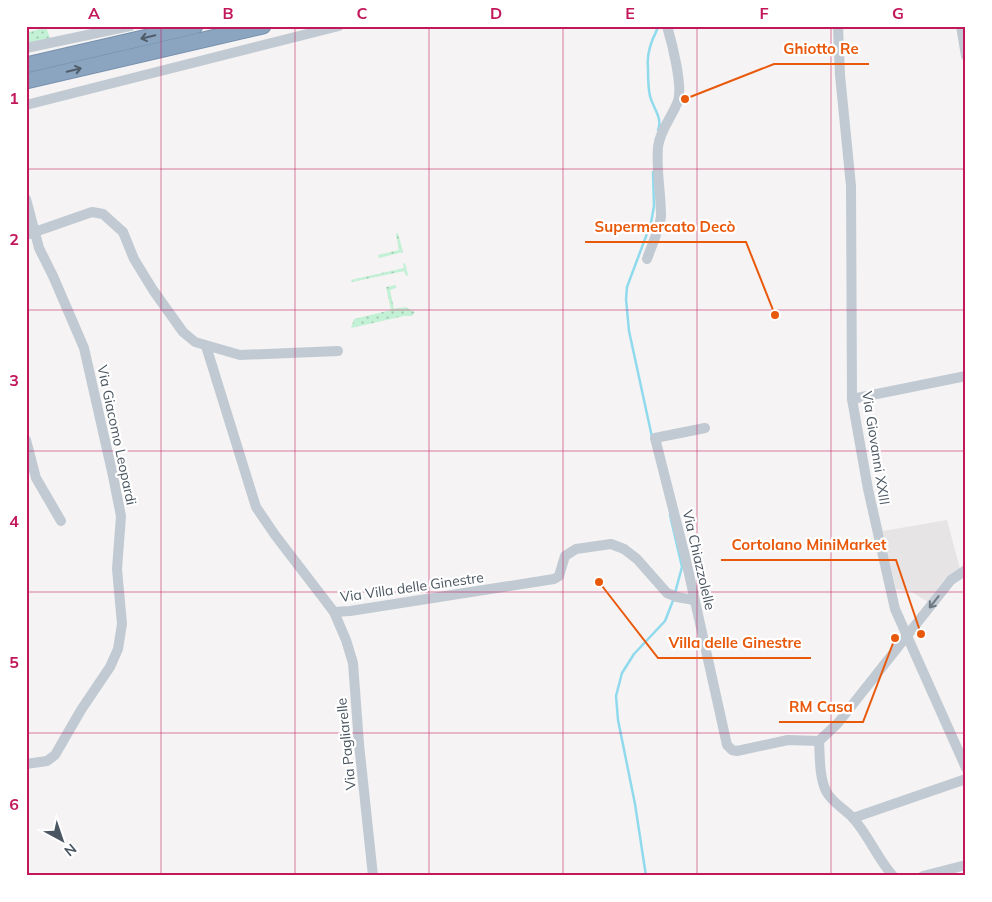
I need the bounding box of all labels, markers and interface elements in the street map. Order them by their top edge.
text: A [88,3,100,23]
text: B [222,3,234,23]
text: C [357,3,368,23]
text: D [490,3,502,23]
text: E [625,3,635,23]
text: F [759,3,769,23]
text: G [892,3,904,23]
one-way arrow [140,33,156,42]
callout: Ghiotto Re [774,34,869,64]
text: Ghiotto Re [783,39,859,58]
one-way arrow [65,65,81,74]
text: 1 [9,88,19,108]
callout: Supermercato Decò [585,212,746,242]
text: Supermercato Decò [595,217,736,236]
text: 2 [9,229,19,249]
street label: Via Giacomo Leopardi [93,363,141,507]
text: 3 [9,370,19,390]
street label: Via Giovanni XXIII [858,390,894,506]
street label: Via Chiazzolelle [679,508,719,612]
text: 4 [9,511,19,531]
callout: Cortolano MiniMarket [721,530,896,560]
text: Cortolano MiniMarket [732,535,887,554]
street label: Via Villa delle Ginestre [339,568,485,606]
one-way arrow [929,595,940,608]
callout: Villa delle Ginestre [658,628,811,658]
text: Villa delle Ginestre [667,633,802,652]
text: 5 [9,652,19,672]
callout: RM Casa [779,692,863,722]
street label: Via Pagliarelle [332,697,360,791]
text: RM Casa [789,697,853,716]
text: 6 [9,794,19,814]
north arrow [38,814,88,864]
text: N [61,840,80,860]

